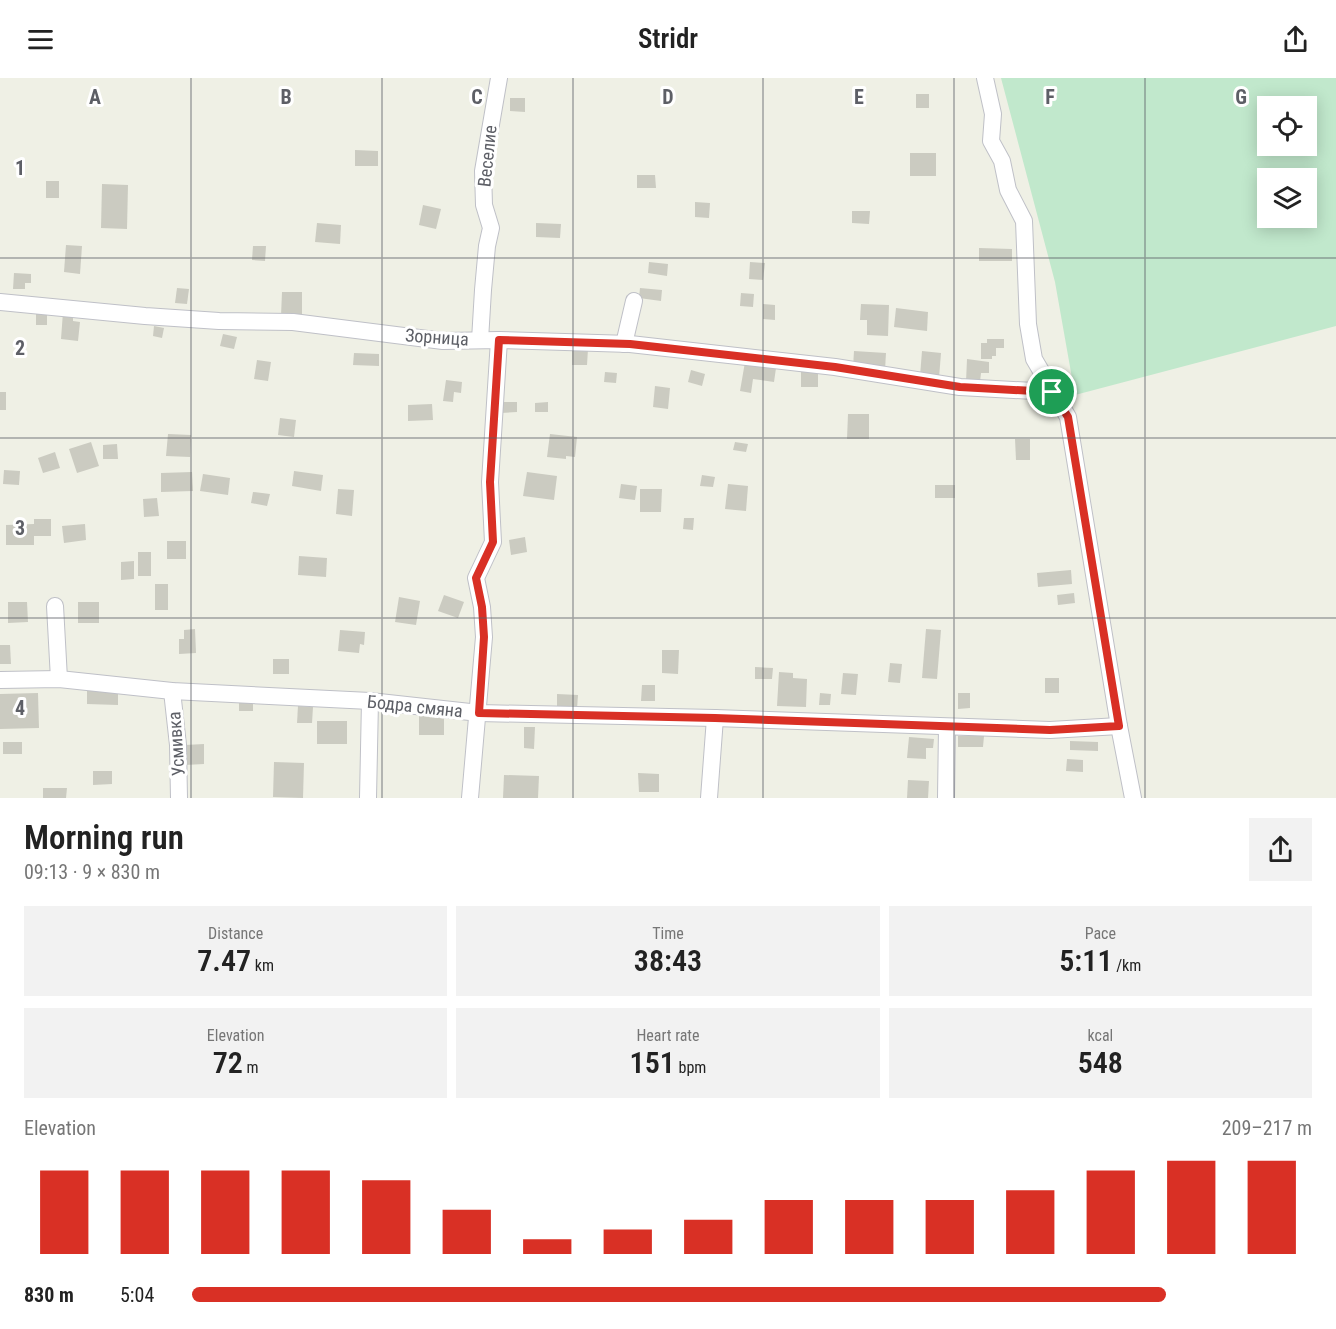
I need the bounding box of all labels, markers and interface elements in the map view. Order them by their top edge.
icon: menu [24,23,57,56]
text: Stridr [638,23,698,55]
icon: share [1279,23,1312,56]
text: A [89,85,101,109]
text: B [280,85,292,109]
text: C [471,85,483,109]
text: D [662,85,674,109]
text: E [854,85,864,109]
text: F [1045,85,1055,109]
text: G [1235,85,1247,109]
map controls [1257,96,1317,228]
button: locate [1257,96,1317,156]
street label: Веселие [473,124,501,188]
text: 1 [15,156,25,180]
button: layers [1257,168,1317,228]
street label: Зорница [405,324,469,350]
text: 2 [15,336,25,360]
pin [1026,366,1077,417]
icon: arrive [1035,375,1068,408]
text: 3 [15,516,25,540]
street label: Бодра смяна [366,691,464,721]
text: 4 [15,696,25,720]
street label: Усмивка [163,711,189,777]
text: Morning run [24,818,184,857]
button: share [1249,818,1312,881]
text: 09:13 · 9 × 830 m [24,860,160,884]
text: Distance [208,924,263,943]
text: Time [652,924,684,943]
text: Pace [1085,924,1116,943]
text: 7.47 [197,943,251,978]
text: 38:43 [634,943,702,978]
text: 5:11 [1059,943,1112,978]
text: km [251,956,274,975]
text: /km [1112,956,1141,975]
text: Elevation [207,1026,264,1045]
text: Heart rate [636,1026,700,1045]
text: kcal [1087,1026,1113,1045]
text: 72 [213,1045,243,1080]
text: 151 [630,1045,675,1080]
text: 548 [1078,1045,1123,1080]
text: m [243,1058,259,1077]
text: bpm [675,1058,706,1077]
text: Elevation [24,1116,96,1140]
text: 209–217 m [1222,1116,1312,1140]
text: 830 m [24,1283,74,1307]
text: 5:04 [120,1283,154,1307]

